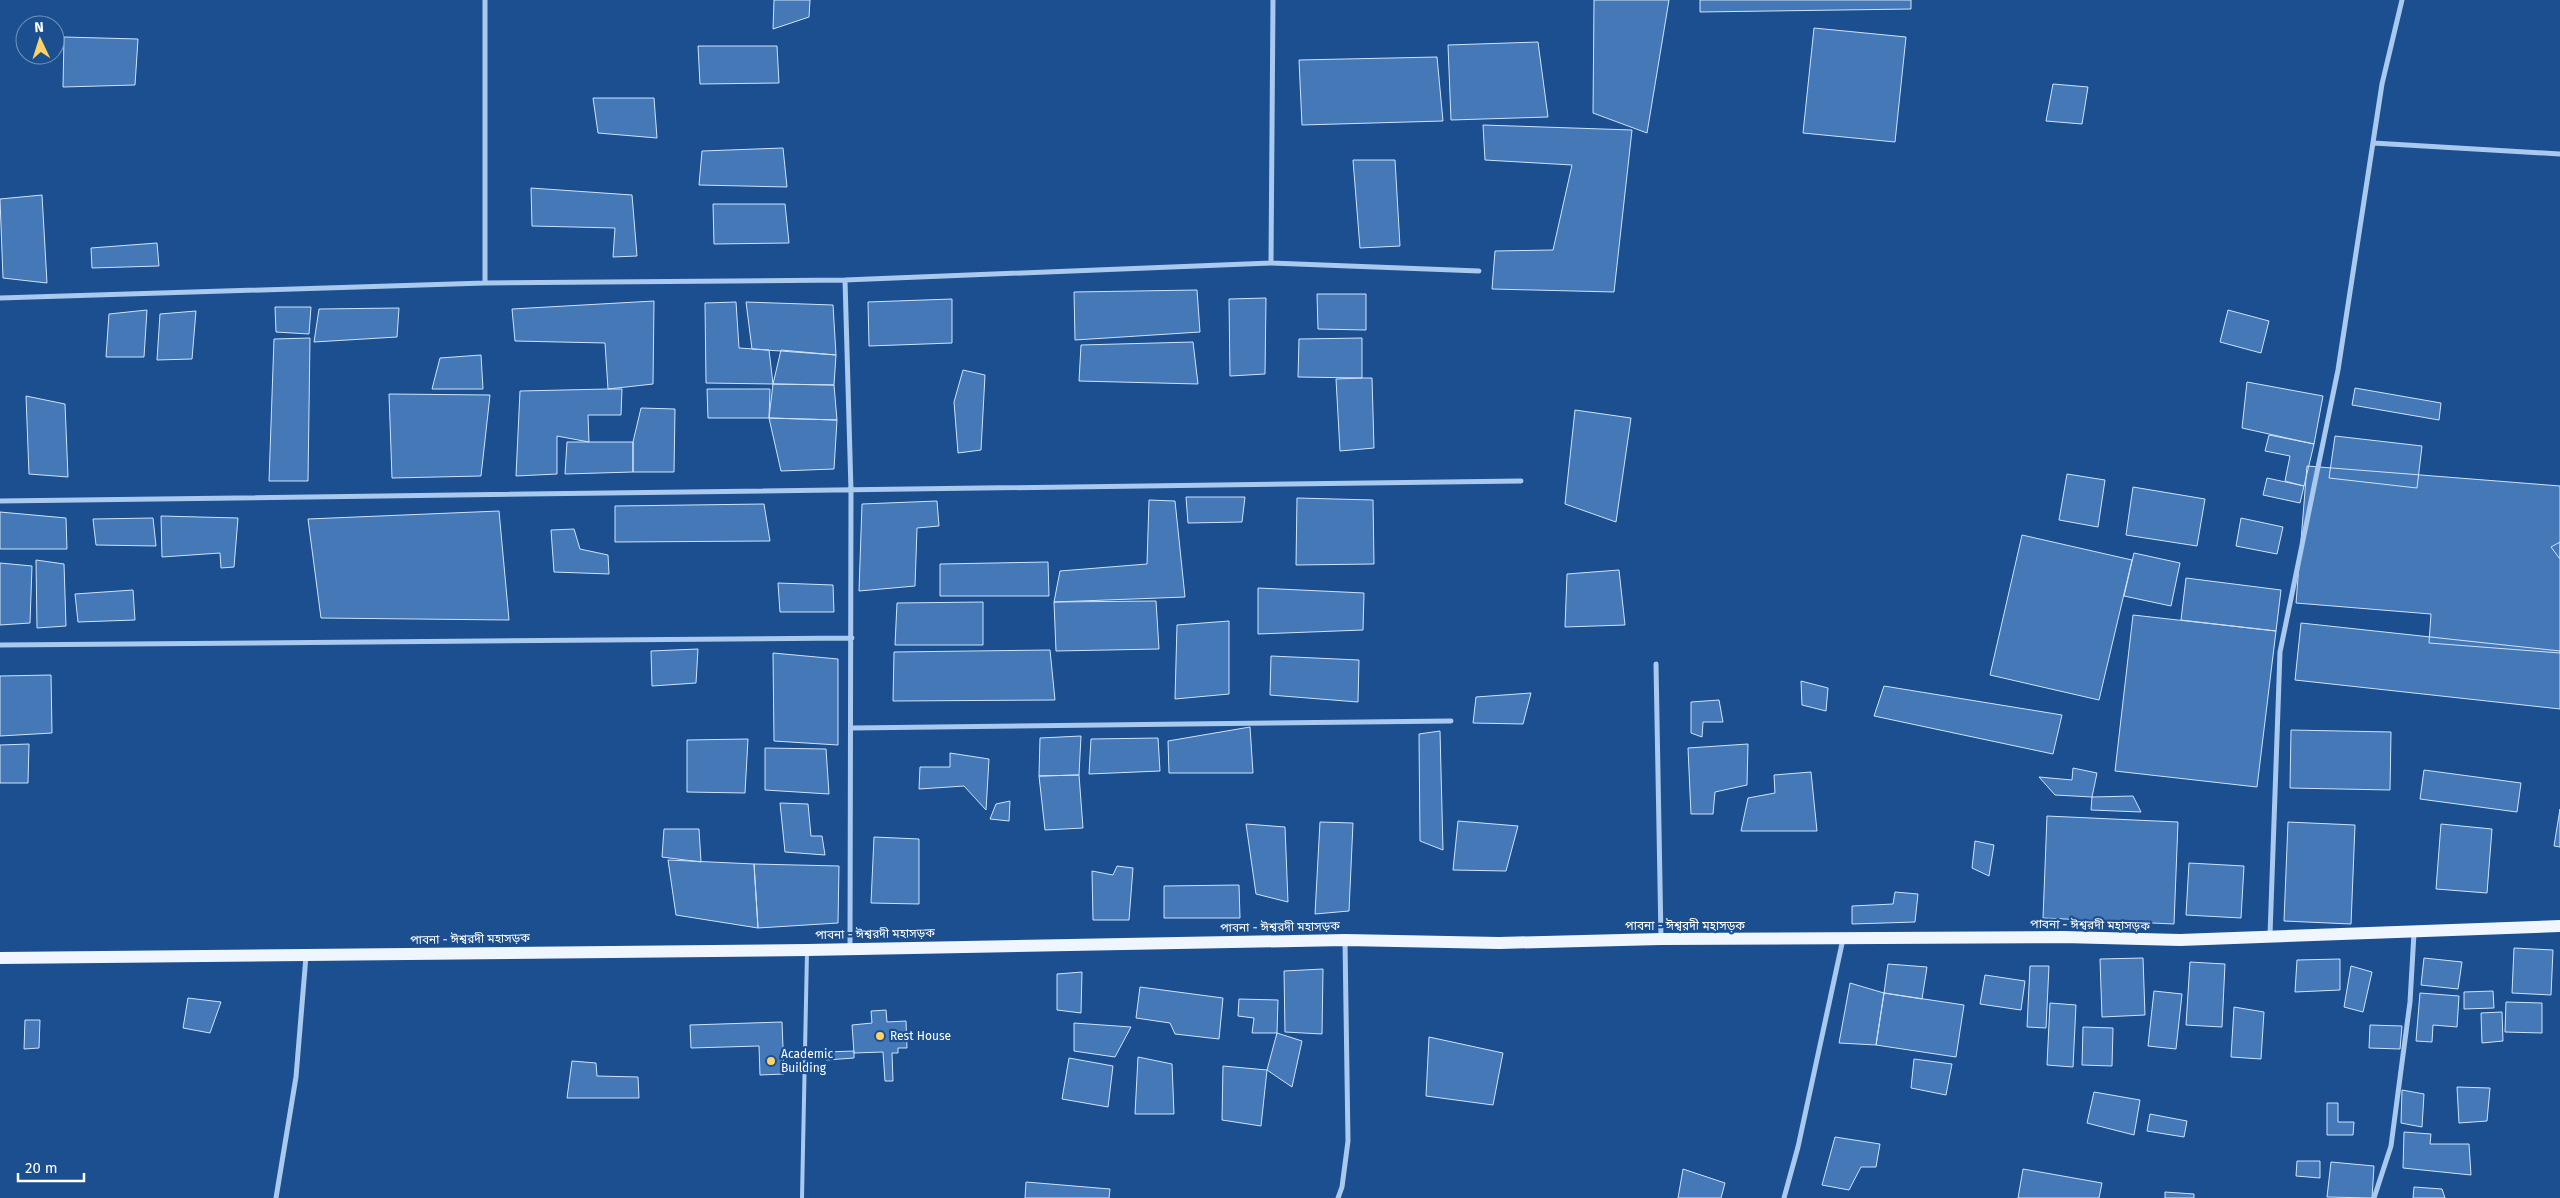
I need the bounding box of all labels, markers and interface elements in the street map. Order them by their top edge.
north arrow [15,15,65,65]
text: N [34,19,44,36]
street label: পাবনা - ঈশ্বরদী মহাসড়ক [2030,916,2150,933]
street label: পাবনা - ঈশ্বরদী মহাসড়ক [1220,918,1340,935]
street label: পাবনা - ঈশ্বরদী মহাসড়ক [1625,918,1745,933]
street label: পাবনা - ঈশ্বরদী মহাসড়ক [815,925,935,942]
street label: পাবনা - ঈশ্বরদী মহাসড়ক [410,930,530,947]
place label: Rest House [890,1029,951,1043]
marker: Rest House [874,1030,886,1042]
place label: Academic Building [781,1047,833,1075]
marker: Academic Building [765,1055,777,1067]
scale bar [18,1150,84,1182]
text: 20 m [25,1159,58,1177]

